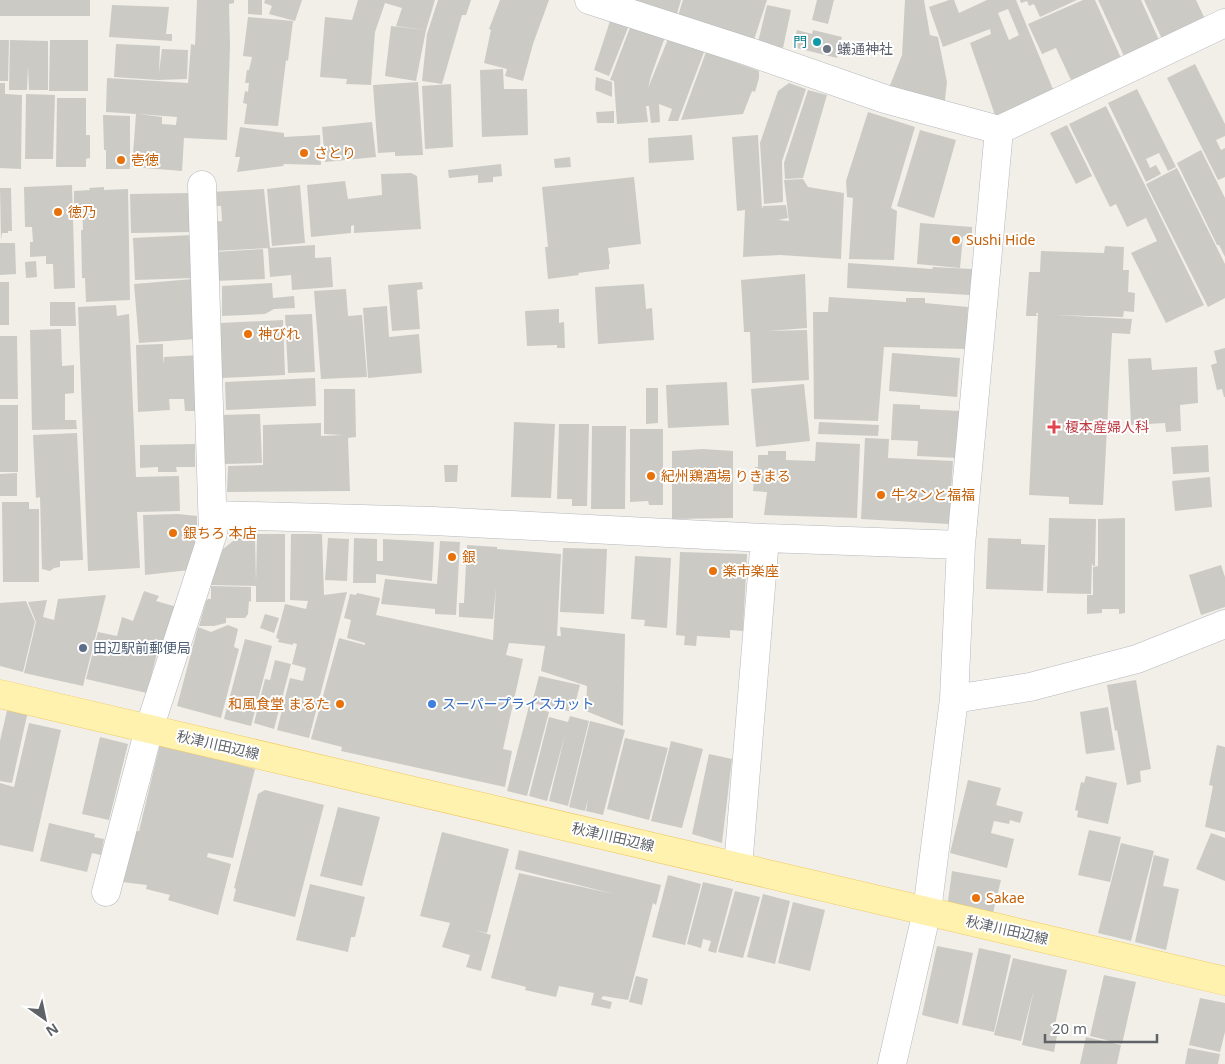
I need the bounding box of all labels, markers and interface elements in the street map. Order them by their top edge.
place label: 門 [793,32,807,51]
marker: 門 [811,36,823,48]
place label: 蟻通神社 [837,39,893,58]
marker: 蟻通神社 [821,43,833,55]
place label: さとり [314,143,356,162]
marker: さとり [298,147,310,159]
place label: 壱徳 [131,150,159,169]
marker: 壱徳 [115,154,127,166]
place label: 徳乃 [68,202,96,221]
marker: 徳乃 [52,206,64,218]
place label: Sushi Hide [966,230,1036,249]
marker: Sushi Hide [950,234,962,246]
place label: 神びれ [258,324,300,343]
marker: 神びれ [242,328,254,340]
place label: 榎本産婦人科 [1065,417,1149,436]
marker: 榎本産婦人科 [1047,420,1061,434]
place label: 紀州鶏酒場 りきまる [661,466,791,485]
marker: 紀州鶏酒場 りきまる [645,470,657,482]
place label: 牛タンと福福 [891,485,975,504]
marker: 牛タンと福福 [875,489,887,501]
place label: 銀ちろ 本店 [183,523,257,542]
marker: 銀ちろ 本店 [167,527,179,539]
place label: 銀 [462,547,476,566]
marker: 銀 [446,551,458,563]
place label: 楽市楽座 [723,561,779,580]
marker: 楽市楽座 [707,565,719,577]
place label: 田辺駅前郵便局 [93,638,191,657]
marker: 田辺駅前郵便局 [77,642,89,654]
place label: 和風食堂 まるた [228,694,330,713]
place label: スーパープライスカット [442,694,595,713]
marker: 和風食堂 まるた [334,698,346,710]
marker: スーパープライスカット [426,698,438,710]
street label: 秋津川田辺線 [175,726,261,763]
street label: 秋津川田辺線 [570,818,656,855]
place label: Sakae [986,888,1025,907]
marker: Sakae [970,892,982,904]
street label: 秋津川田辺線 [964,911,1050,948]
north arrow [20,994,70,1044]
scale bar [1045,1012,1158,1044]
text: 20 m [1052,1018,1087,1038]
text: N [42,1019,62,1041]

